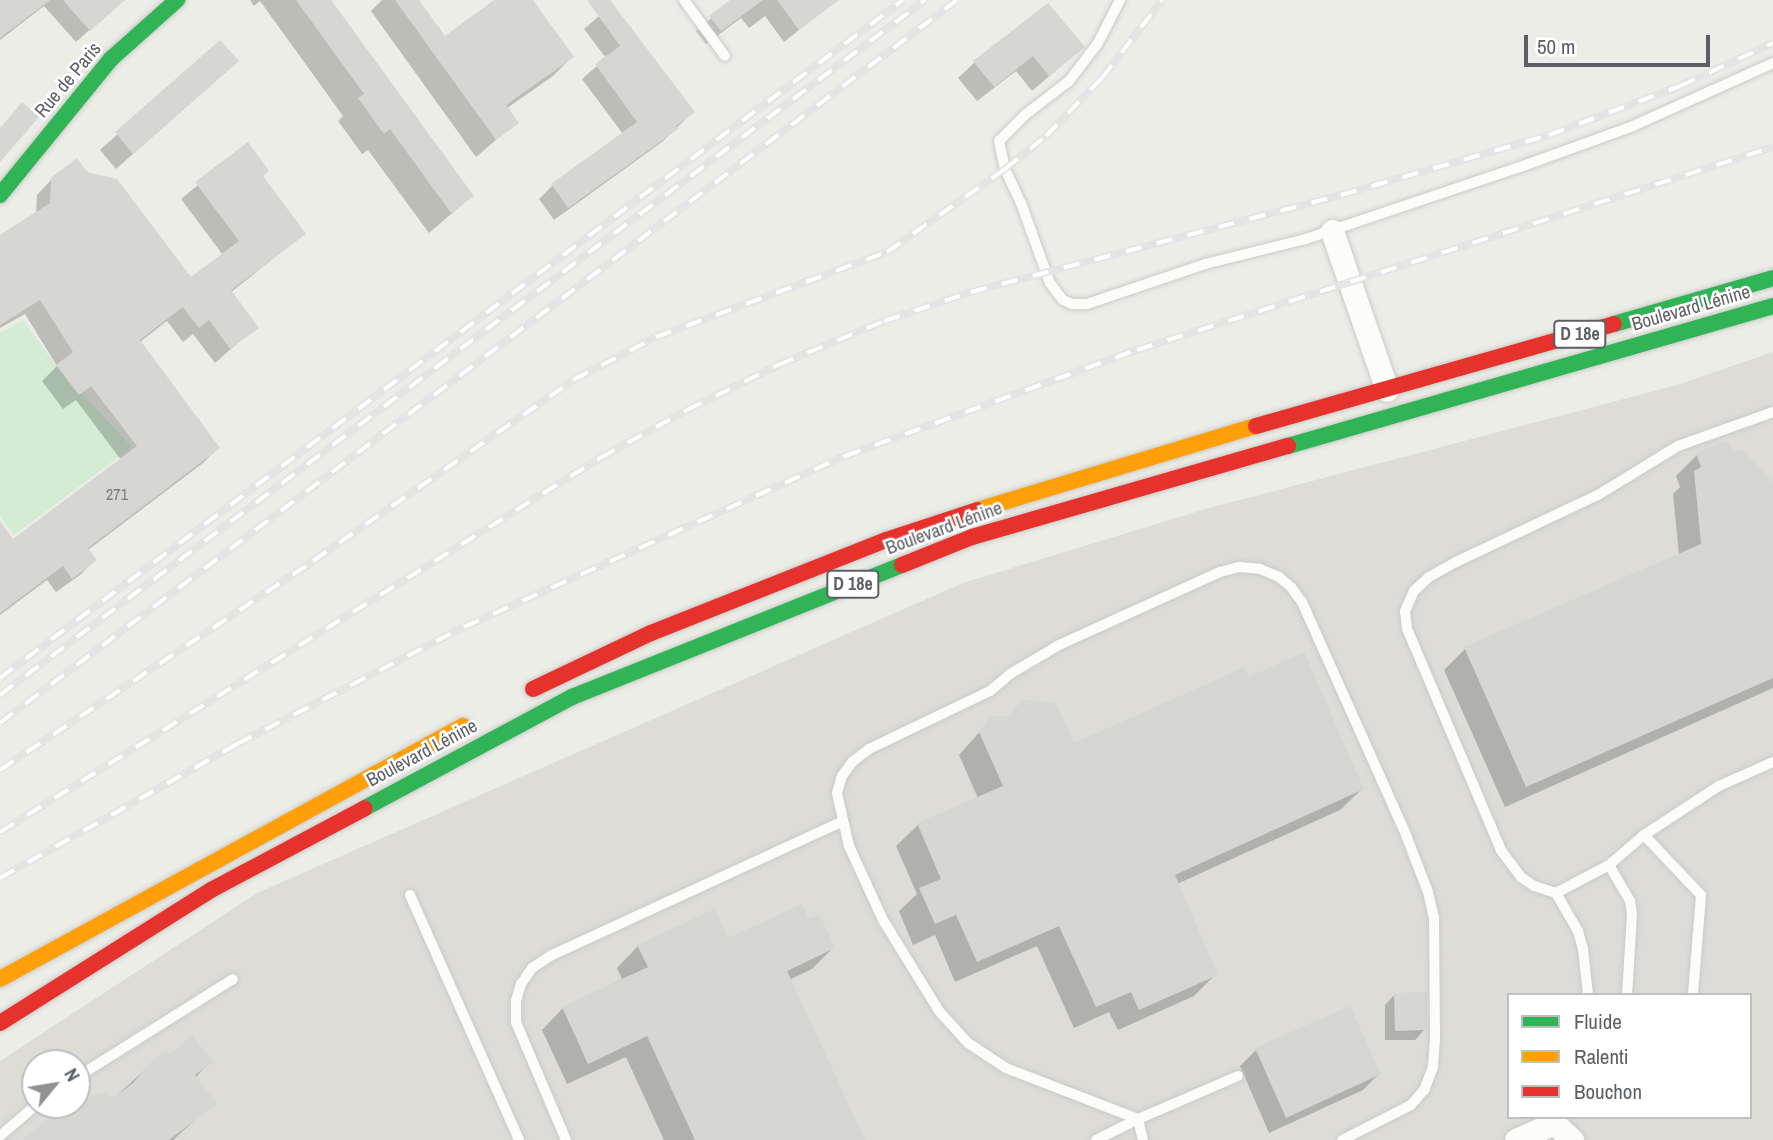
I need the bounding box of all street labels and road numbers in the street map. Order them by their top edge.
street label: Rue de Paris [30,38,106,122]
street label: Boulevard Lénine [1629,280,1753,336]
road number: D 18e [1552,320,1608,348]
street label: Boulevard Lénine [883,496,1005,560]
road number: D 18e [825,570,881,598]
street label: Boulevard Lénine [363,714,481,792]

